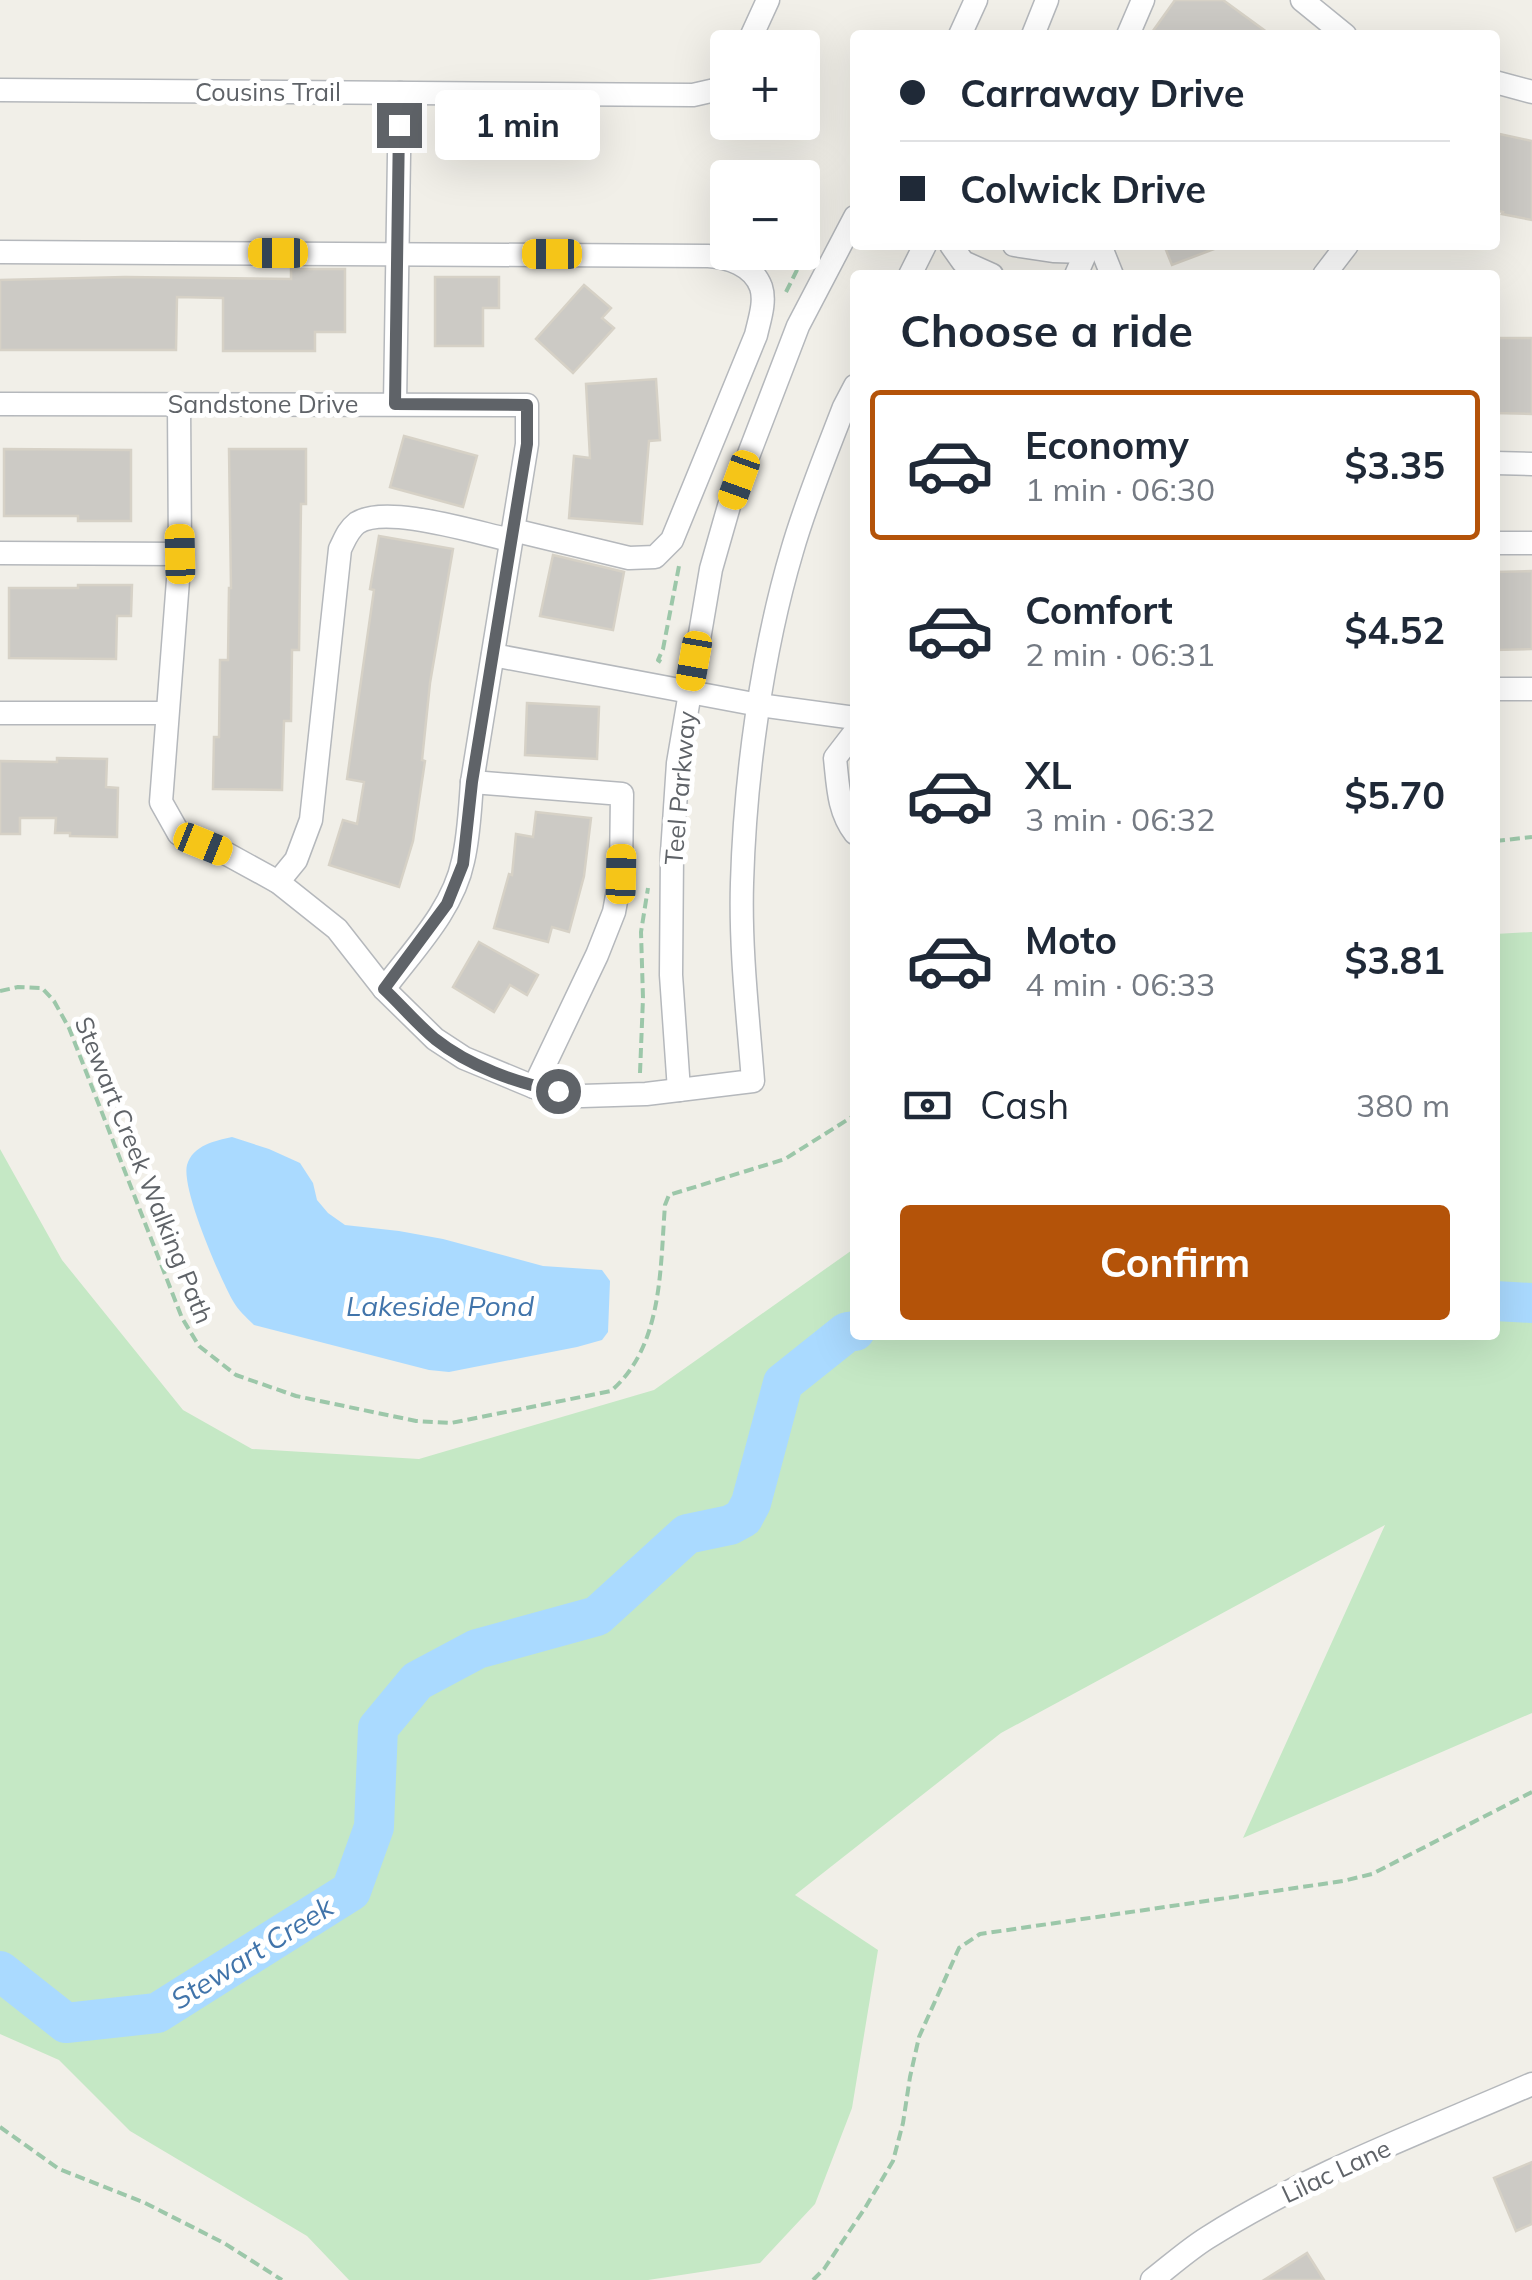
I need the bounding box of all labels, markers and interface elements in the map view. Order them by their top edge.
map controls [710,30,820,270]
button: + [710,30,820,140]
text: Carraway Drive [960,69,1244,117]
street label: Cousins Trail [195,76,341,107]
callout: 1 min [434,90,599,160]
route end [377,103,422,148]
text: 1 min [475,105,560,145]
button: − [710,160,820,270]
text: Colwick Drive [960,165,1206,213]
car [248,238,308,268]
car [522,239,582,269]
text: Choose a ride [900,302,1193,358]
street label: Sandstone Drive [168,388,358,419]
icon: car [905,420,995,510]
text: Economy [1025,421,1189,469]
text: $3.35 [1344,441,1445,489]
car [715,447,763,513]
text: 1 min · 06:30 [1025,469,1215,509]
car [164,524,196,584]
icon: car [905,585,995,675]
text: Comfort [1025,586,1173,634]
text: $4.52 [1344,606,1445,654]
car [674,629,714,693]
text: 2 min · 06:31 [1025,634,1215,674]
street label: Teel Parkway [657,710,702,866]
icon: car [905,750,995,840]
text: XL [1025,751,1072,799]
text: $5.70 [1344,771,1445,819]
text: 3 min · 06:32 [1025,799,1215,839]
car [170,819,236,869]
car [605,844,637,904]
icon: car [905,915,995,1005]
text: Moto [1025,916,1117,964]
text: $3.81 [1344,936,1445,984]
text: 4 min · 06:33 [1025,964,1215,1004]
street label: Stewart Creek Walking Path [69,1012,220,1328]
route start [536,1069,581,1114]
icon: cash [900,1078,955,1133]
text: Cash [980,1081,1069,1129]
text: 380 m [1356,1085,1450,1125]
button: Confirm [900,1205,1450,1320]
water label: Lakeside Pond [346,1288,534,1323]
water label: Stewart Creek [164,1888,341,2016]
street label: Lilac Lane [1277,2132,1395,2209]

